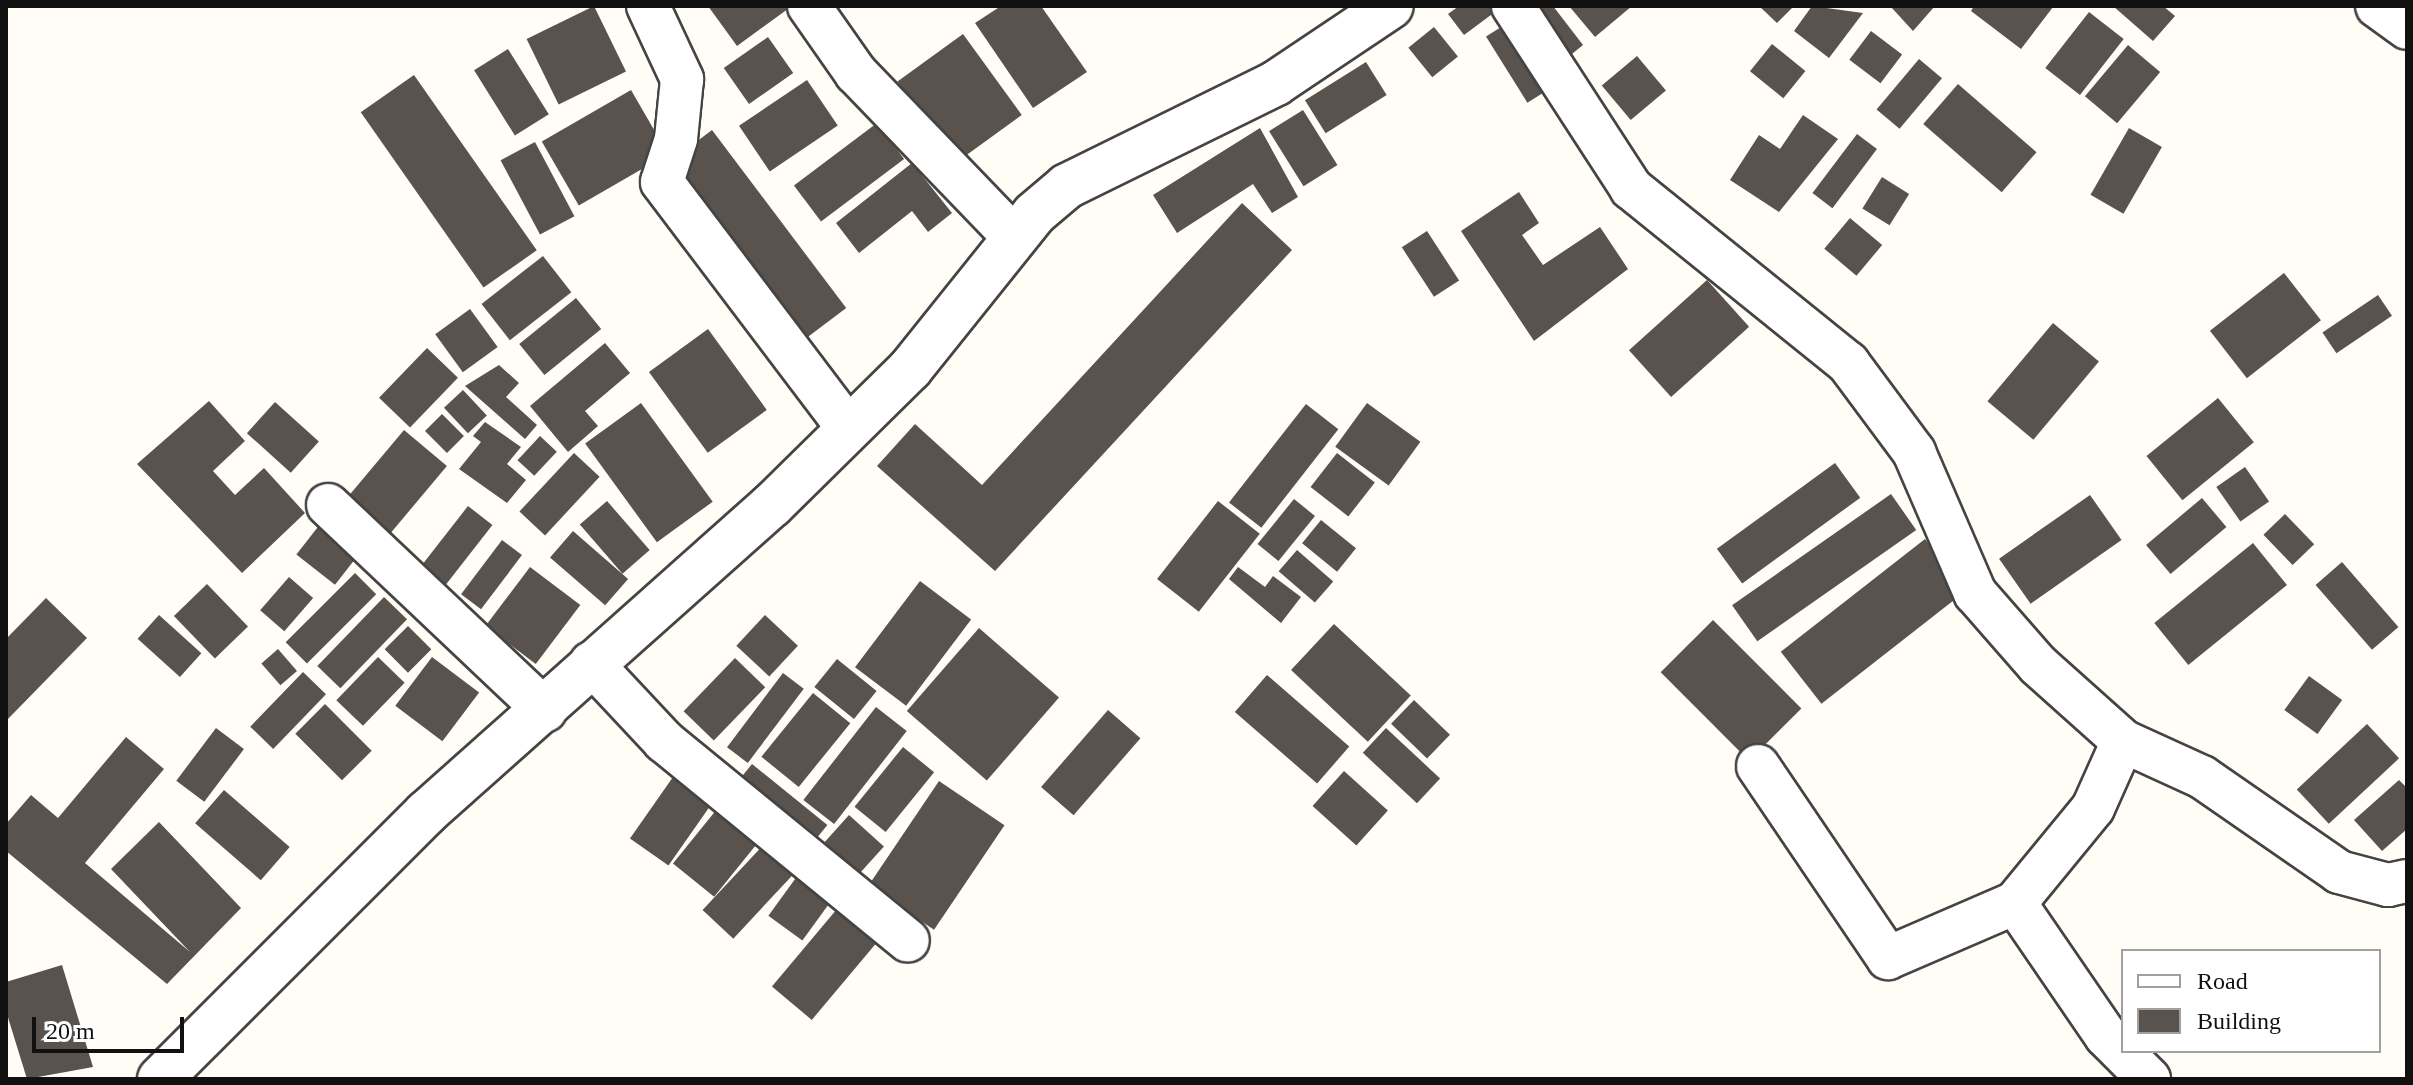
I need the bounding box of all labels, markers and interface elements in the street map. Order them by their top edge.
legend [2121,949,2381,1053]
text: Road [2197,968,2248,994]
scale bar [36,1001,188,1051]
text: Building [2197,1008,2281,1034]
text: 20 m [46,1018,95,1044]

